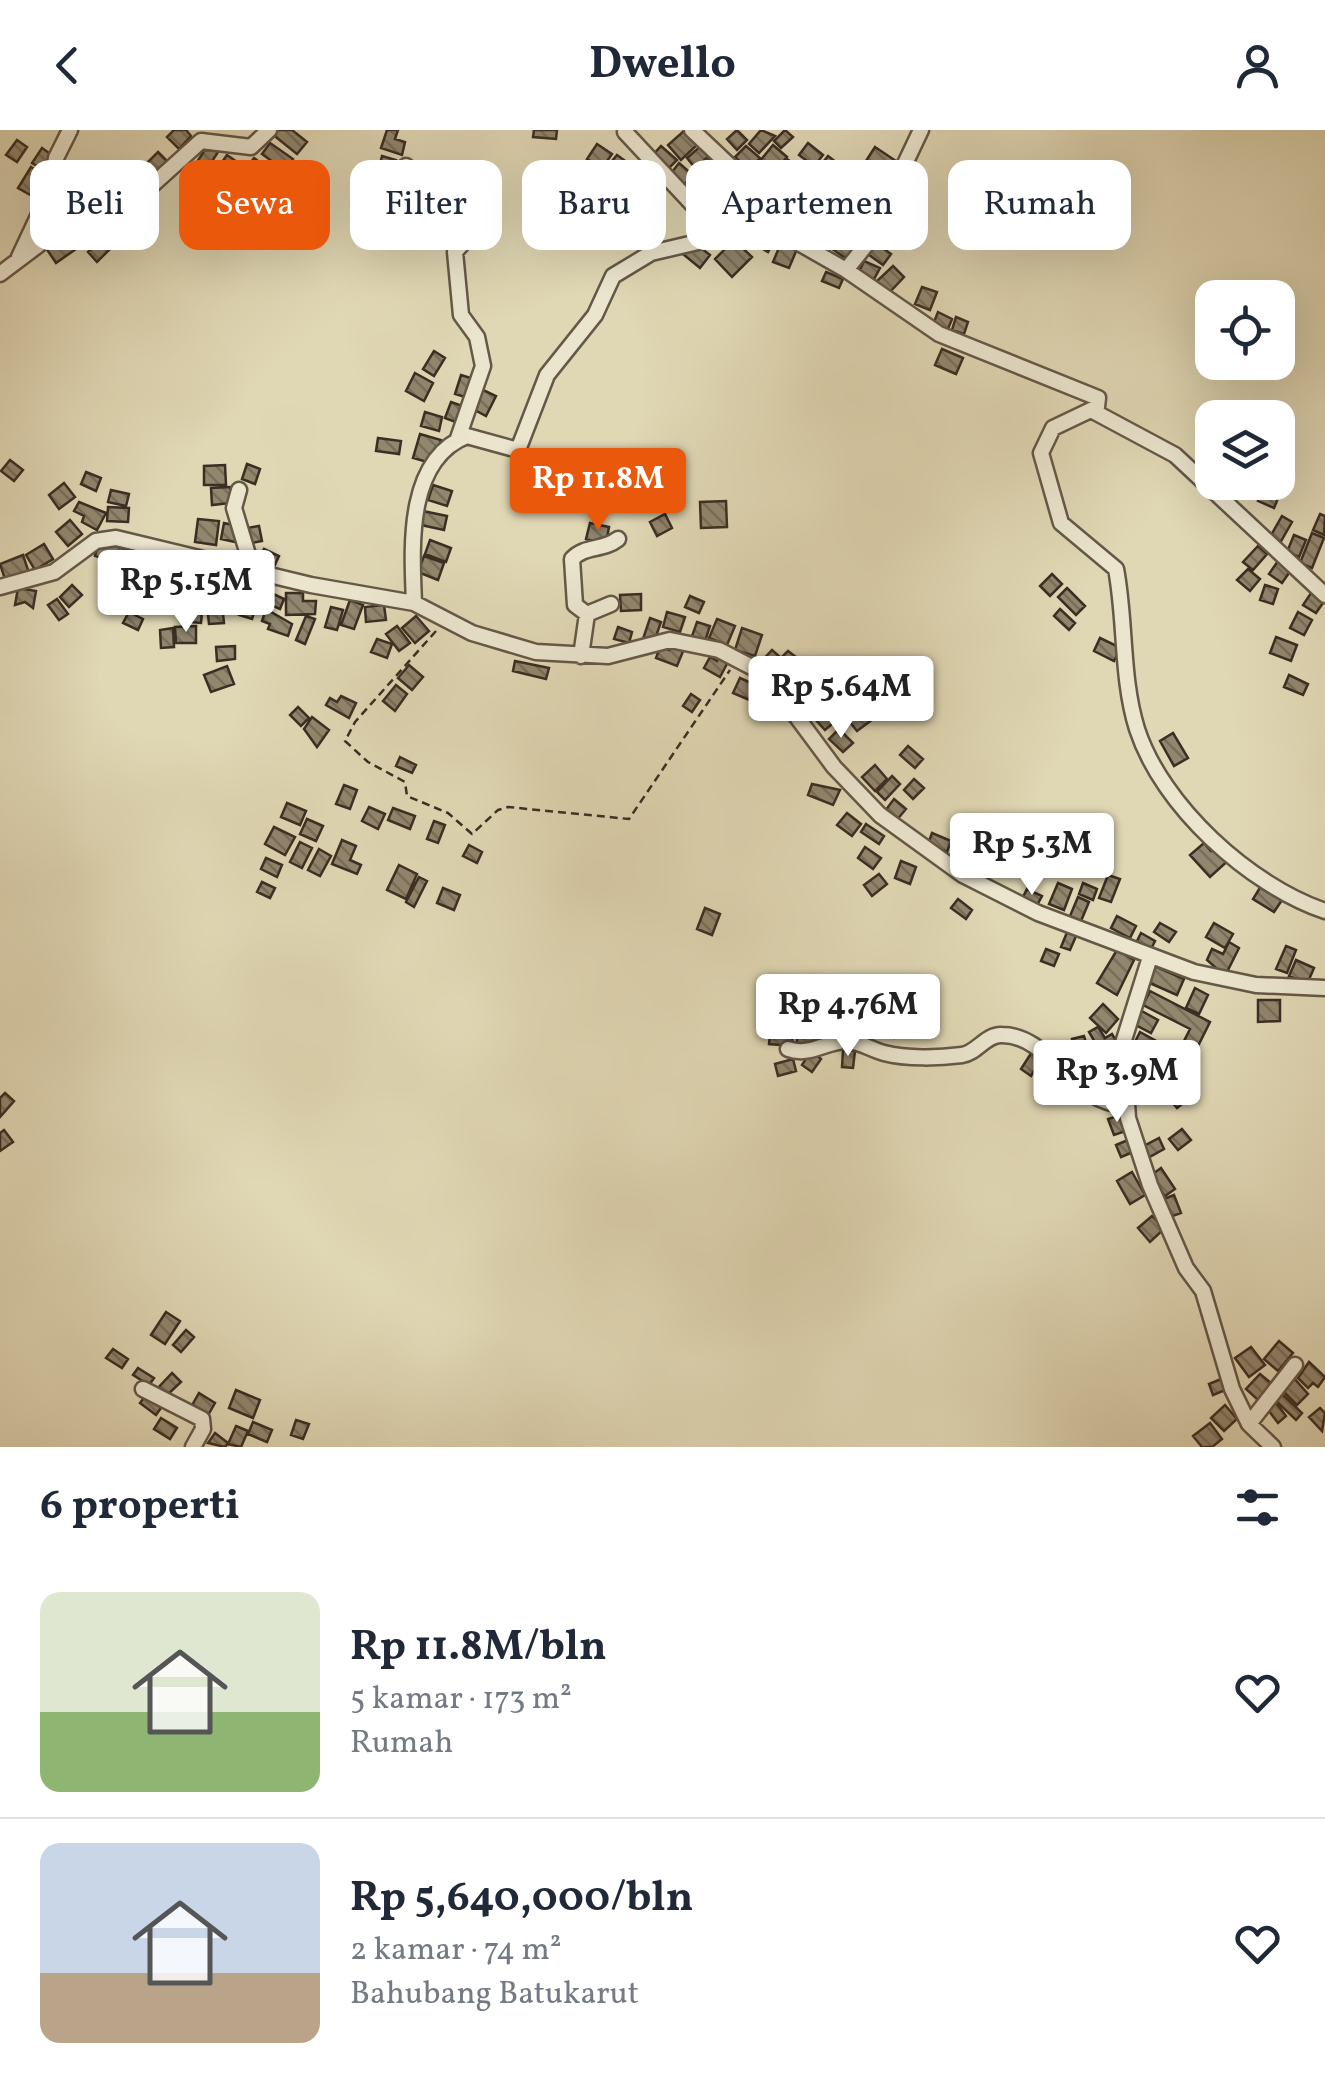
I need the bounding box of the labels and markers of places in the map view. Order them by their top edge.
pin: Rp 11.8M [495,448,701,533]
pin: Rp 5.15M [83,550,289,635]
pin: Rp 5.64M [738,656,944,741]
pin: Rp 5.3M [940,813,1124,898]
pin: Rp 4.76M [745,974,951,1059]
pin: Rp 3.9M [1025,1040,1209,1125]

